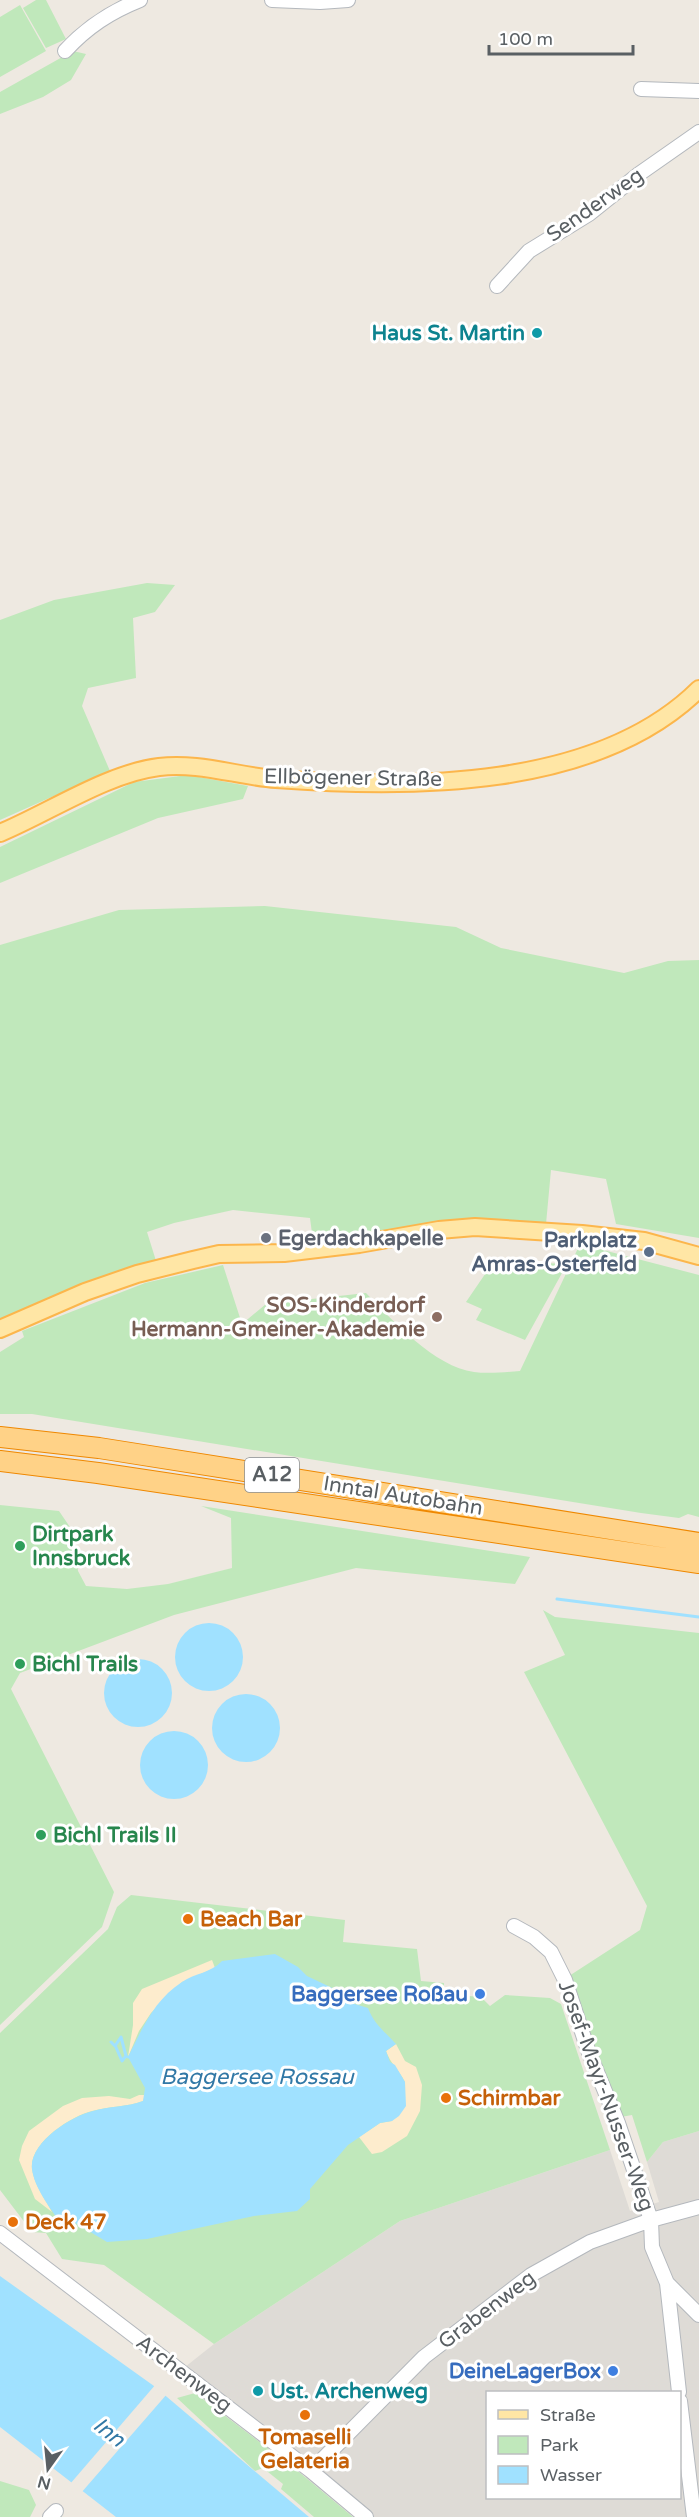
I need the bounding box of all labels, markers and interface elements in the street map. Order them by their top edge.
scale bar [489,18,633,56]
text: 100 m [498,28,553,50]
street label: Senderweg [542,163,648,247]
place label: Haus St. Martin [372,321,525,346]
marker: Haus St. Martin [530,326,544,340]
street label: Ellbögener Straße [264,764,442,792]
place label: Egerdachkapelle [278,1226,444,1251]
place label: Parkplatz Amras-Osterfeld [471,1228,638,1277]
marker: Egerdachkapelle [259,1231,273,1245]
marker: Parkplatz Amras-Osterfeld [642,1245,656,1259]
place label: SOS-Kinderdorf Hermann-Gmeiner-Akademie [131,1293,426,1342]
marker: SOS-Kinderdorf Hermann-Gmeiner-Akademie [430,1310,444,1324]
road number: A12 [245,1458,299,1492]
street label: Inntal Autobahn [322,1471,484,1521]
place label: Dirtpark Innsbruck [32,1522,131,1571]
marker: Dirtpark Innsbruck [13,1539,27,1553]
place label: Bichl Trails [32,1652,138,1677]
marker: Bichl Trails [13,1657,27,1671]
place label: Bichl Trails II [53,1823,177,1848]
marker: Bichl Trails II [34,1828,48,1842]
place label: Beach Bar [200,1907,303,1932]
marker: Beach Bar [181,1912,195,1926]
street label: Josef-Mayr-Nusser-Weg [553,1977,659,2215]
place label: Baggersee Roßau [291,1982,468,2007]
marker: Baggersee Roßau [473,1987,487,2001]
water label: Baggersee Rossau [160,2064,355,2090]
place label: Schirmbar [458,2086,562,2111]
marker: Schirmbar [439,2091,453,2105]
place label: Deck 47 [25,2210,107,2235]
marker: Deck 47 [6,2215,20,2229]
street label: Grabenweg [434,2265,540,2355]
street label: Archenweg [131,2330,237,2418]
place label: DeineLagerBox [449,2359,601,2384]
marker: DeineLagerBox [606,2364,620,2378]
place label: Ust. Archenweg [270,2379,428,2404]
marker: Ust. Archenweg [251,2384,265,2398]
legend [486,2391,681,2499]
text: Straße [540,2404,596,2426]
marker: Tomaselli Gelateria [298,2408,312,2422]
water label: Inn [88,2412,130,2453]
place label: Tomaselli Gelateria [258,2425,351,2474]
text: Park [540,2434,579,2456]
north arrow [18,2439,78,2499]
text: Wasser [540,2464,602,2486]
text: N [36,2471,53,2494]

